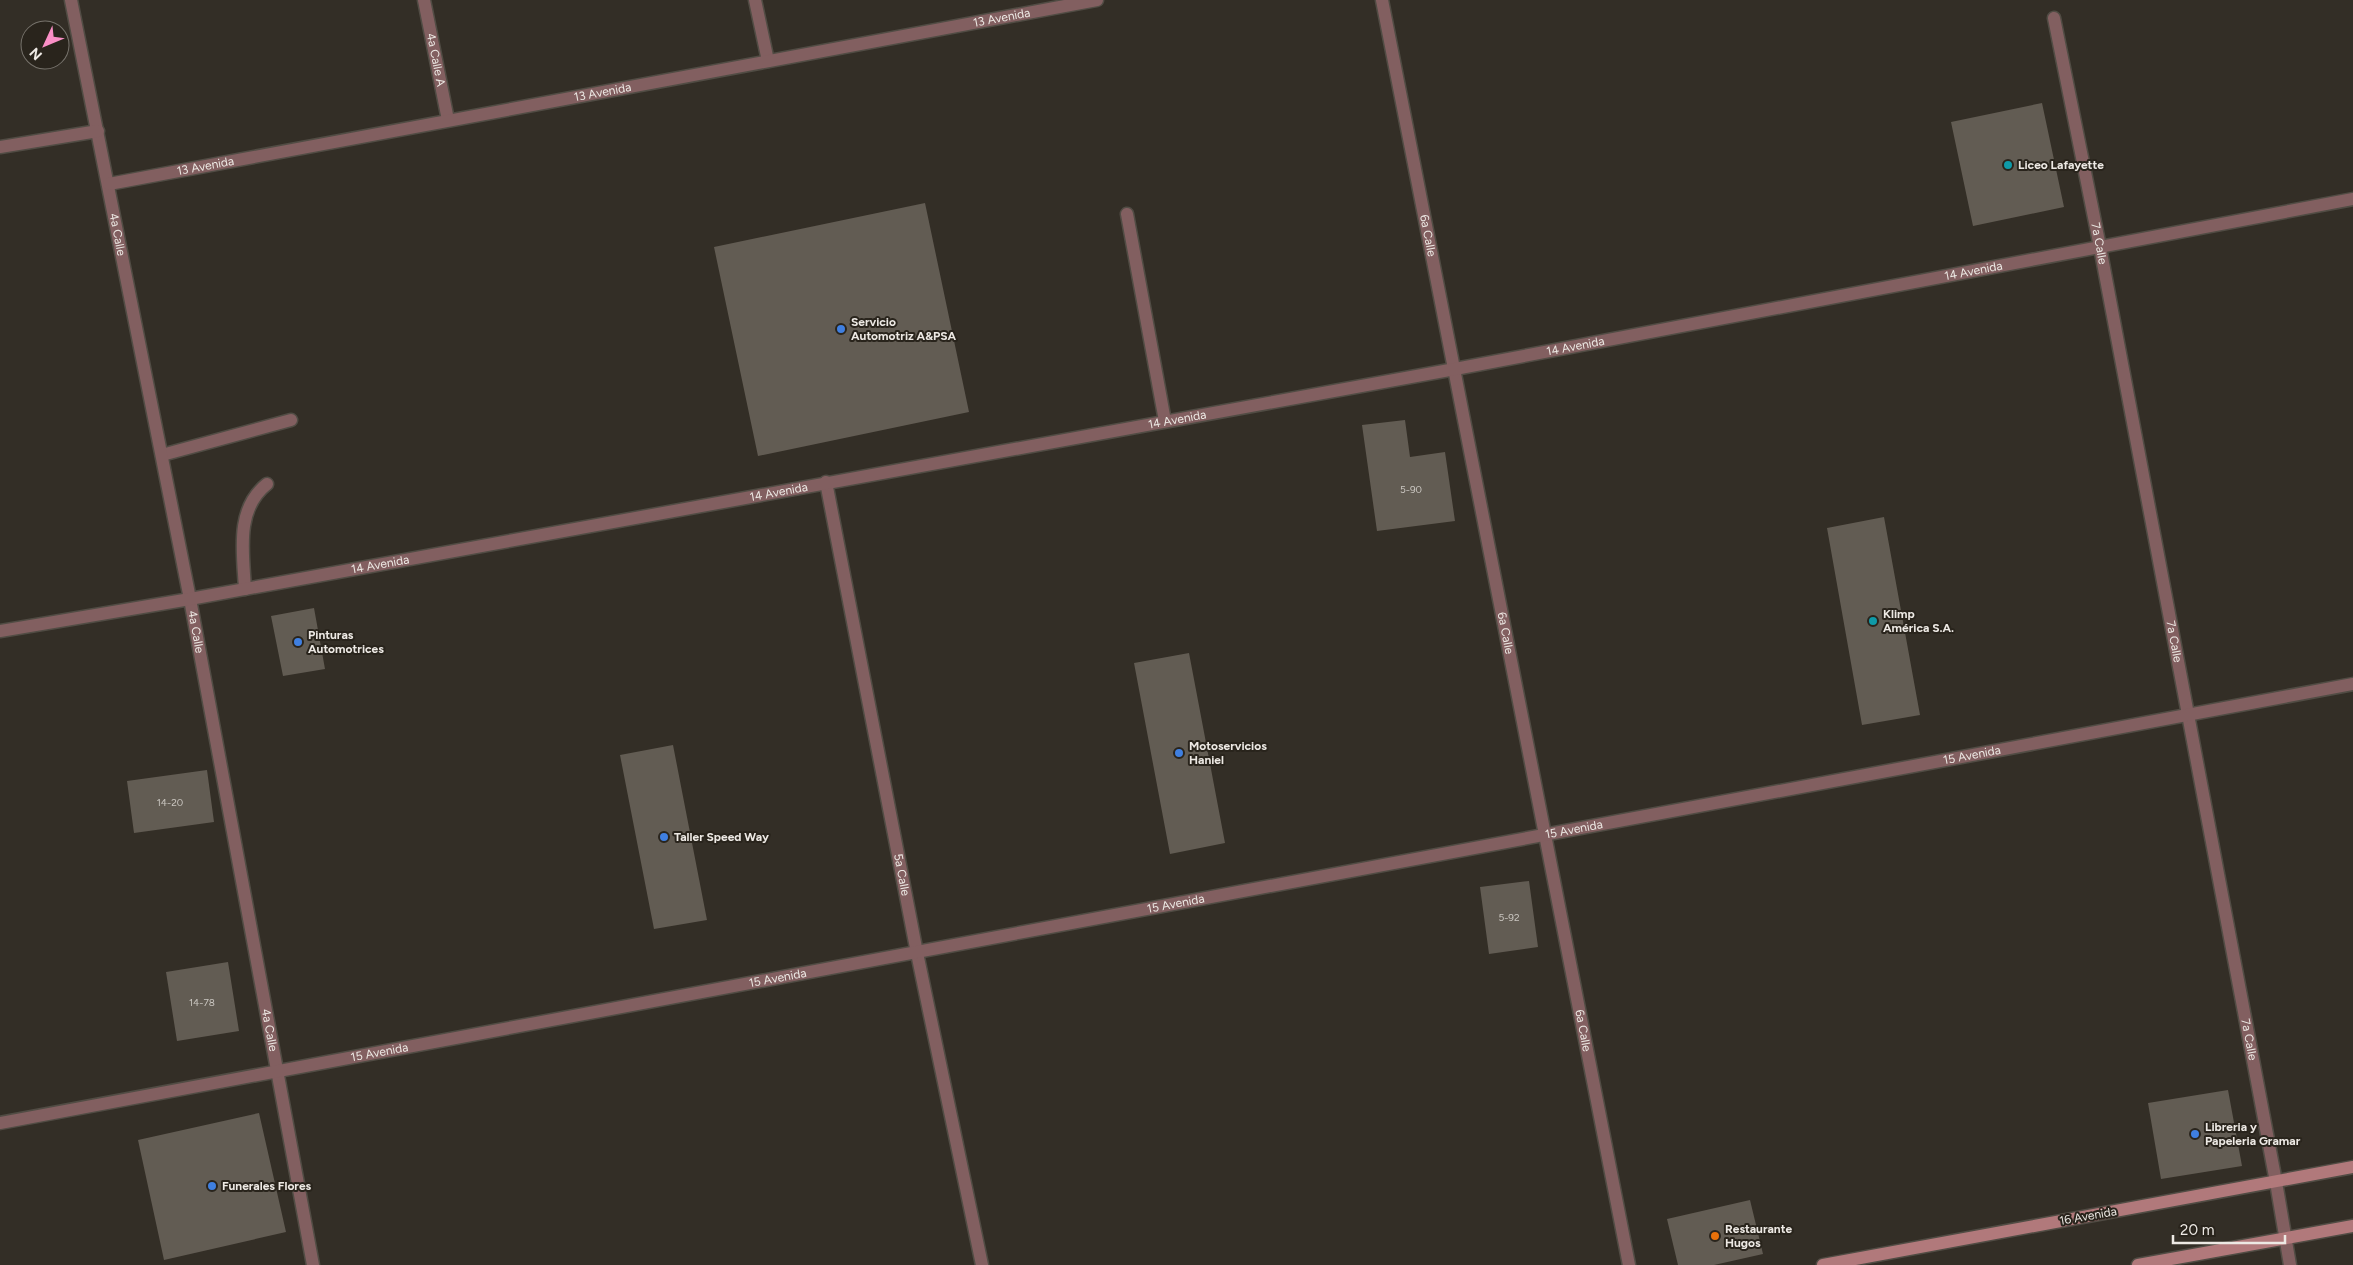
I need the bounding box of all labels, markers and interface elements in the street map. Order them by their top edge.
street label: 13 Avenida [972,6,1031,30]
north arrow [20,20,70,70]
street label: 4a Calle A [424,32,448,88]
text: N [26,44,46,63]
street label: 13 Avenida [573,80,632,104]
street label: 13 Avenida [176,154,235,178]
place label: Liceo Lafayette [2018,158,2104,172]
marker: Liceo Lafayette [2002,159,2014,171]
street label: 4a Calle [106,212,129,257]
street label: 6a Calle [1417,213,1439,258]
street label: 7a Calle [2088,221,2110,266]
street label: 14 Avenida [1943,259,2004,283]
place label: Servicio Automotriz A&PSA [851,315,956,343]
marker: Servicio Automotriz A&PSA [835,323,847,335]
street label: 14 Avenida [1545,334,1606,359]
street label: 14 Avenida [1147,407,1207,432]
street label: 14 Avenida [749,480,809,504]
house number: 5-90 [1400,483,1422,496]
street label: 14 Avenida [350,552,410,577]
place label: Klimp América S.A. [1883,607,1954,635]
street label: 4a Calle [185,609,207,655]
street label: 6a Calle [1495,611,1517,656]
marker: Klimp América S.A. [1867,615,1879,627]
street label: 7a Calle [2163,619,2185,664]
place label: Pinturas Automotrices [308,628,384,656]
marker: Pinturas Automotrices [292,636,304,648]
place label: Motoservicios Haniel [1189,739,1267,767]
street label: 15 Avenida [1942,743,2002,767]
marker: Motoservicios Haniel [1173,747,1185,759]
house number: 14-20 [157,796,183,809]
street label: 15 Avenida [1544,817,1604,842]
place label: Taller Speed Way [674,830,769,844]
marker: Taller Speed Way [658,831,670,843]
street label: 5a Calle [891,852,913,897]
street label: 15 Avenida [1146,891,1206,916]
house number: 5-92 [1498,911,1520,924]
street label: 15 Avenida [748,966,807,990]
house number: 14-78 [189,996,215,1009]
street label: 4a Calle [259,1008,280,1053]
street label: 6a Calle [1572,1008,1594,1053]
street label: 7a Calle [2238,1017,2260,1062]
street label: 15 Avenida [350,1040,409,1064]
place label: Libreria y Papeleria Gramar [2205,1120,2301,1148]
marker: Libreria y Papeleria Gramar [2189,1128,2201,1140]
place label: Funerales Flores [222,1179,312,1193]
marker: Funerales Flores [206,1180,218,1192]
street label: 16 Avenida [2058,1204,2118,1228]
scale bar [2173,1212,2286,1244]
text: 20 m [2180,1221,2214,1239]
place label: Restaurante Hugos [1725,1222,1792,1250]
marker: Restaurante Hugos [1709,1230,1721,1242]

